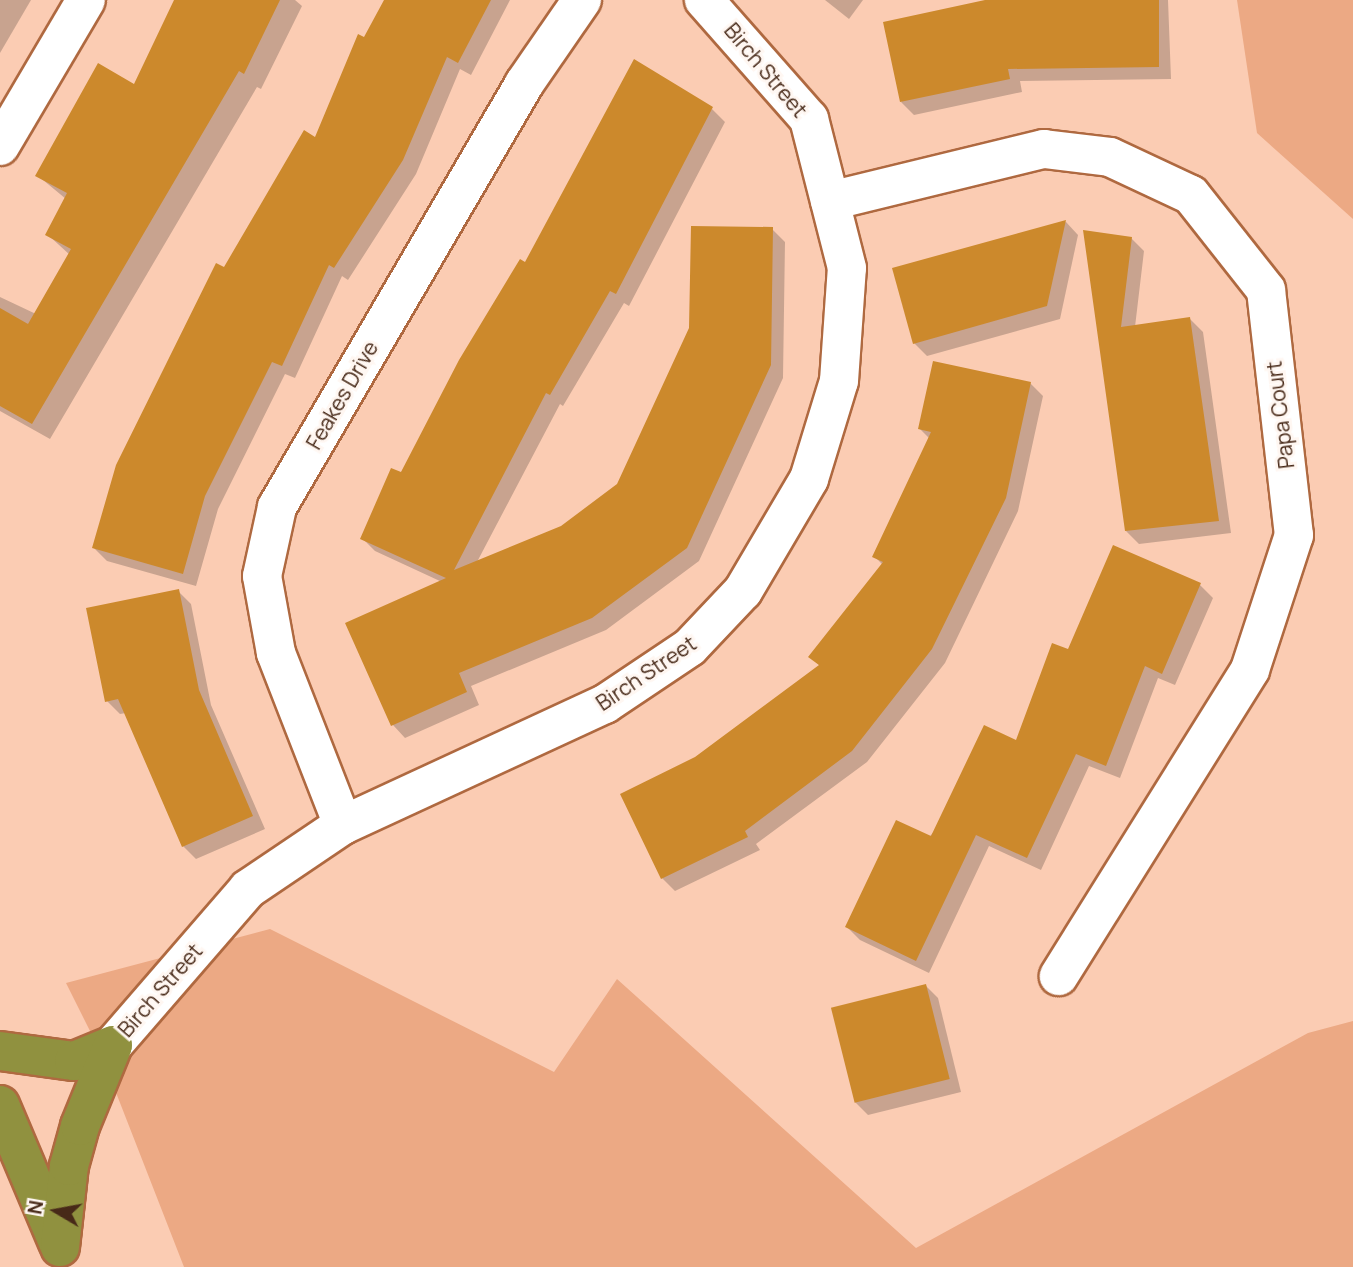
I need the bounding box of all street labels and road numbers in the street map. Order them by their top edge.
street label: Birch Street [719,18,813,122]
street label: Feakes Drive [301,336,383,454]
street label: Papa Court [1261,360,1299,470]
street label: Birch Street [591,630,701,716]
street label: Birch Street [113,938,207,1042]

